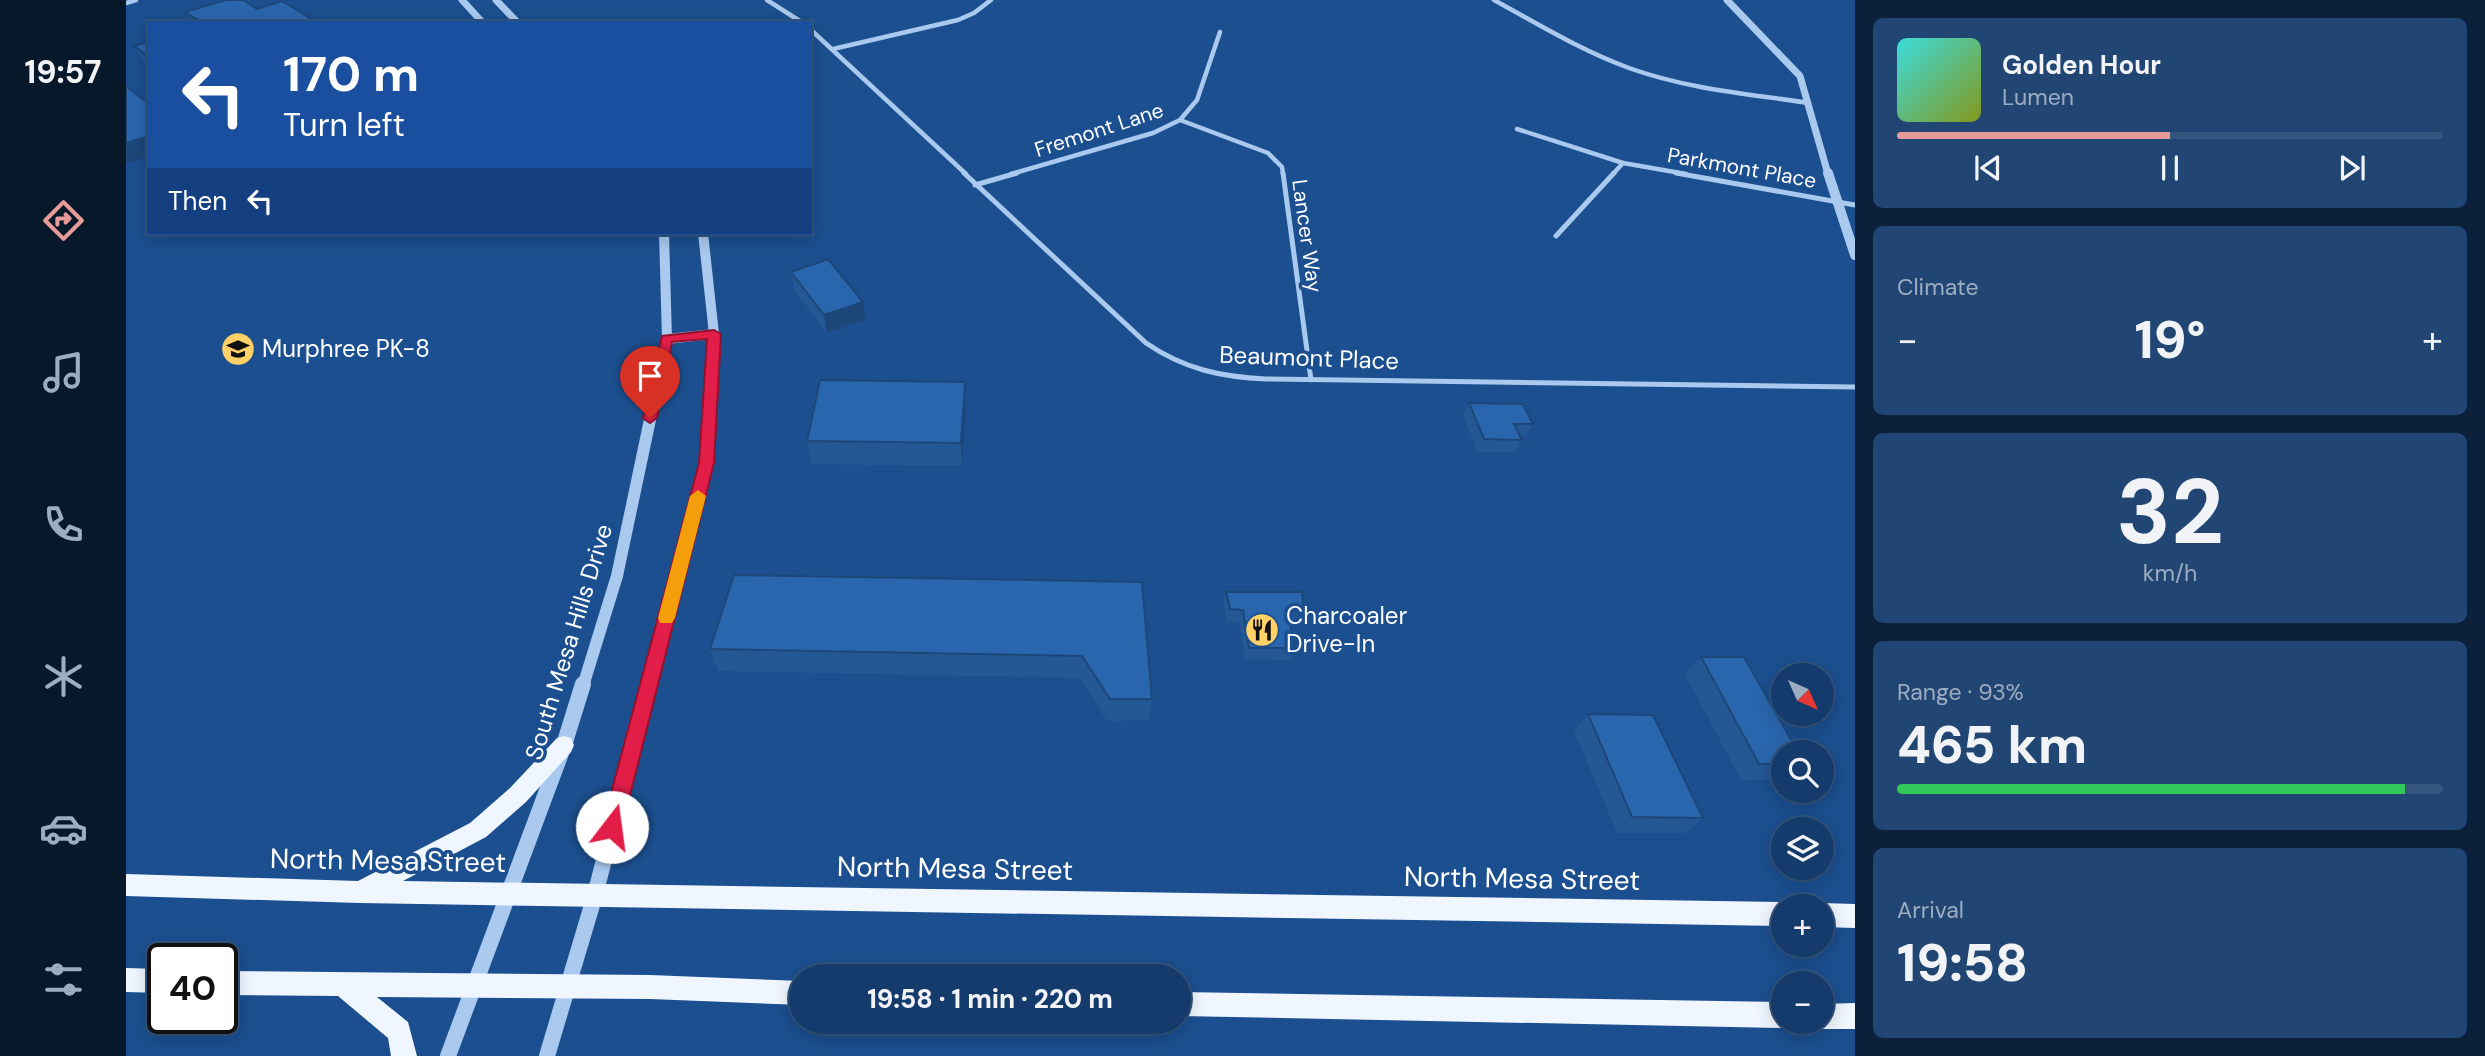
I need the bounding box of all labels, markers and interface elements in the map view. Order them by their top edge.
text: 170 m [283,42,419,106]
text: Golden Hour [2002,48,2161,82]
icon: left [168,49,259,140]
text: 19:57 [25,51,101,93]
text: Lumen [2002,82,2074,112]
street label: Fremont Lane [1031,96,1167,164]
text: Turn left [283,104,405,146]
street label: Parkmont Place [1665,141,1819,195]
icon: previous [1969,149,2007,187]
icon: pause [2151,149,2189,187]
icon: next [2333,149,2371,187]
street label: Lancer Way [1285,178,1329,295]
icon: left [241,182,279,220]
text: Then [168,184,227,218]
icon: directions [39,196,88,245]
text: Climate [1897,272,1979,302]
text: 19° [2134,306,2206,374]
text: − [1897,315,1918,365]
text: + [2422,315,2443,365]
school or university icon: Murphree PK-8 [219,330,257,368]
place label: Murphree PK-8 [262,333,430,364]
street label: Beaumont Place [1219,339,1399,376]
pin [620,346,680,418]
icon: music [39,348,88,397]
icon: arrive [631,357,669,395]
text: 32 [2116,453,2224,571]
icon: phone [39,500,88,549]
street label: South Mesa Hills Drive [518,520,619,763]
text: km/h [2143,558,2197,588]
place label: Charcoaler Drive-In [1286,600,1407,659]
restaurant icon: Charcoaler Drive-In [1243,611,1281,649]
icon: climate [39,652,88,701]
north arrow [1771,663,1834,726]
map controls [1771,663,1834,1034]
text: Range · 93% [1897,677,2024,707]
text: 465 km [1897,711,2087,779]
button: search [1771,740,1834,803]
position arrow [575,790,649,864]
icon: car [39,804,88,853]
button: layers [1771,817,1834,880]
street label: North Mesa Street [269,840,506,881]
street label: North Mesa Street [836,848,1073,889]
street label: North Mesa Street [1403,858,1640,899]
button: + [1771,894,1834,957]
text: Arrival [1897,895,1964,925]
text: 19:58 [1897,929,2028,997]
speed limit sign: 40 [147,943,238,1034]
icon: filters [39,955,88,1004]
button: − [1771,971,1834,1034]
text: 19:58 · 1 min · 220 m [867,982,1113,1016]

